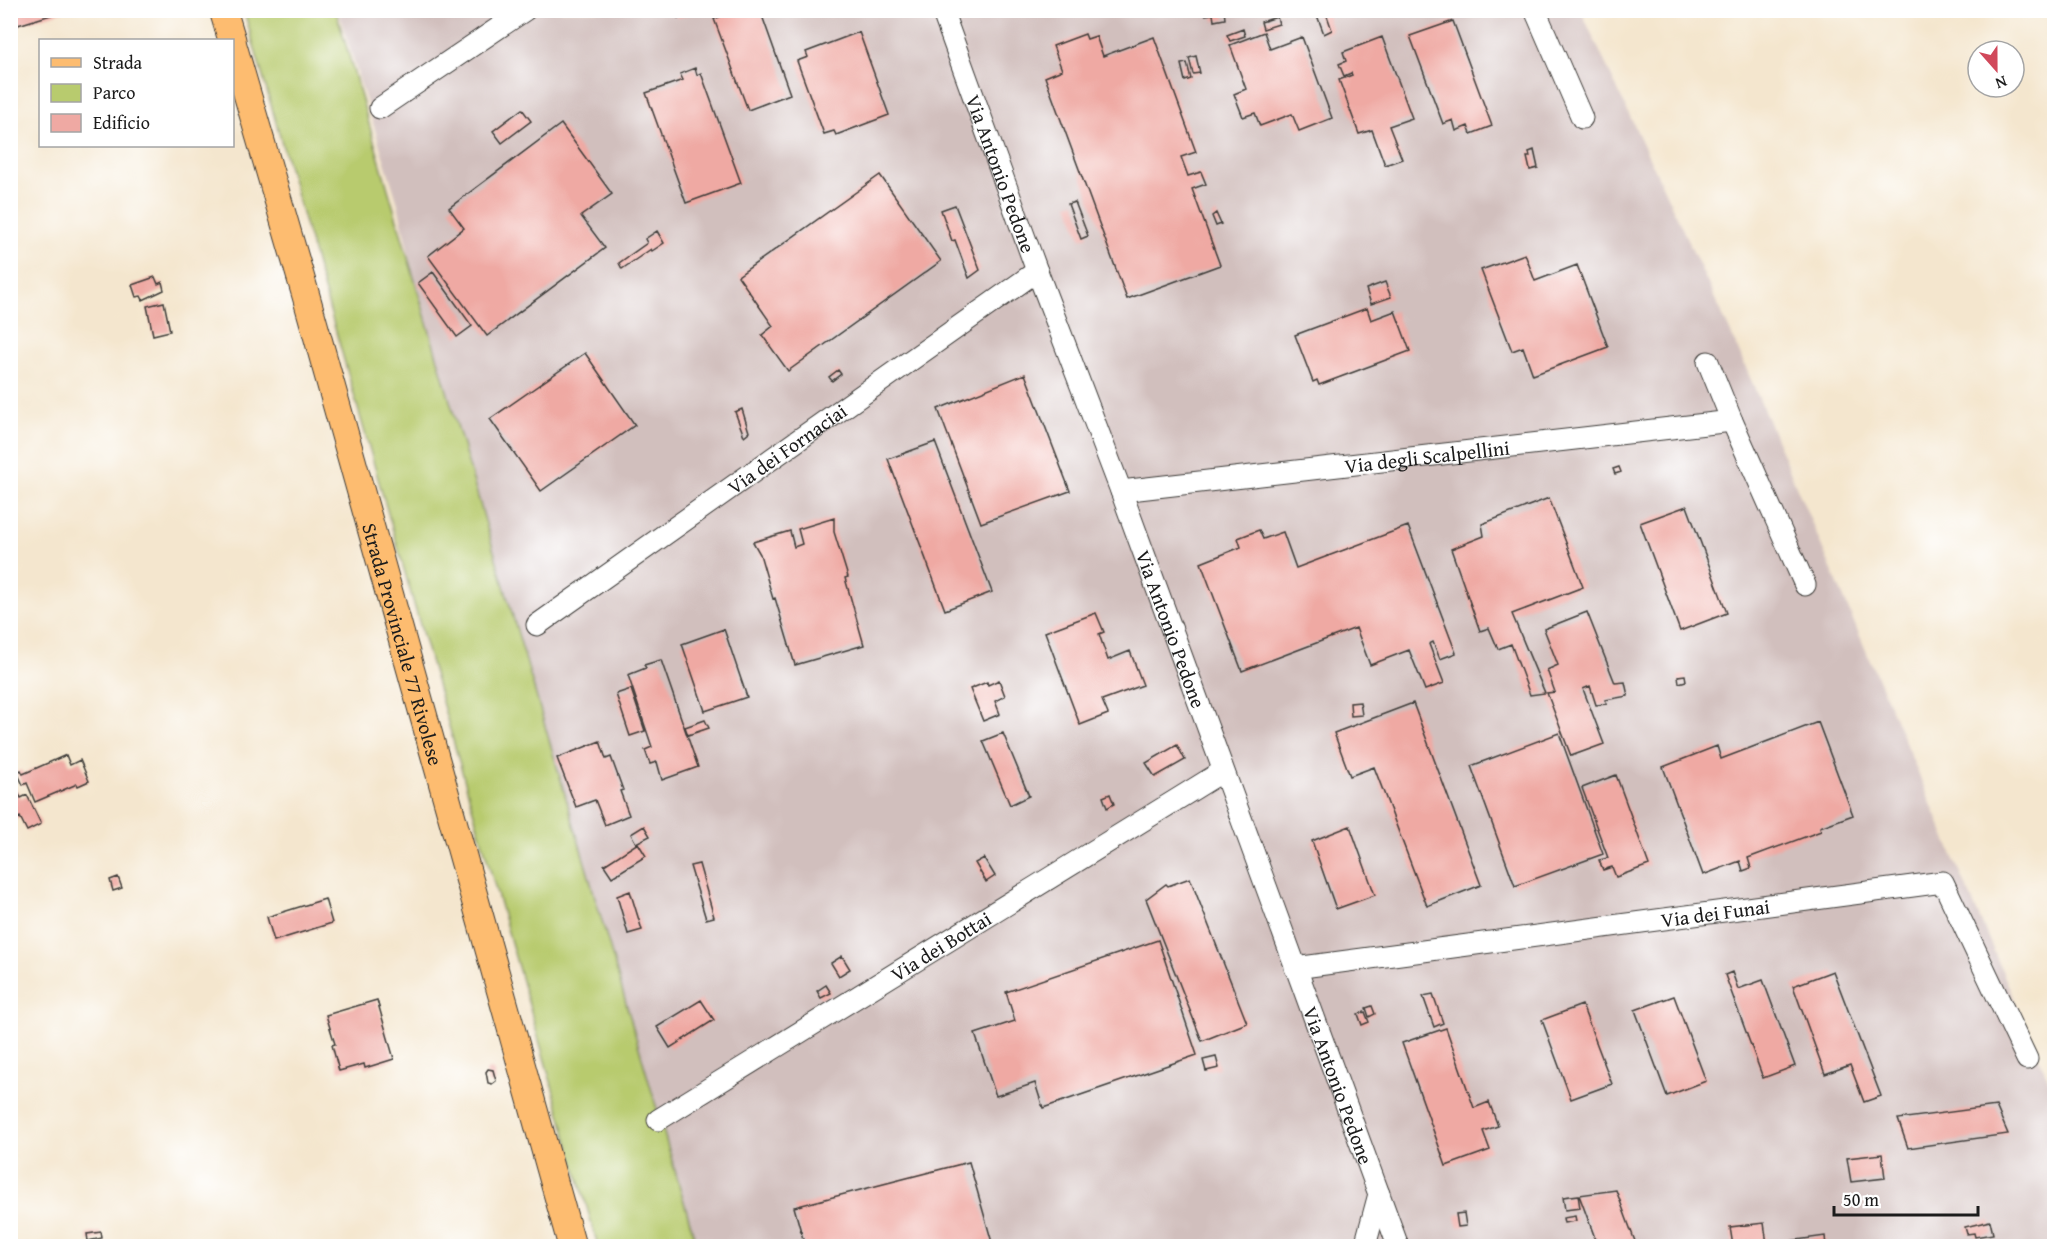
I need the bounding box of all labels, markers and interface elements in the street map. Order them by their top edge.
legend [39,39,234,147]
north arrow [1966,39,2026,99]
text: Strada [93,49,143,76]
text: N [1992,70,2011,96]
text: Parco [93,79,136,106]
street label: Via Antonio Pedone [959,90,1044,257]
text: Edificio [93,109,150,136]
street label: Via dei Fornaciai [721,396,853,501]
street label: Via degli Scalpellini [1343,432,1511,480]
street label: Strada Provinciale 77 Rivolese [356,519,451,769]
street label: Via Antonio Pedone [1129,546,1214,712]
street label: Via dei Funai [1659,891,1772,934]
street label: Via dei Bottai [885,903,997,988]
street label: Via Antonio Pedone [1297,1002,1381,1168]
scale bar [1834,1179,1978,1217]
text: 50 m [1843,1186,1879,1213]

